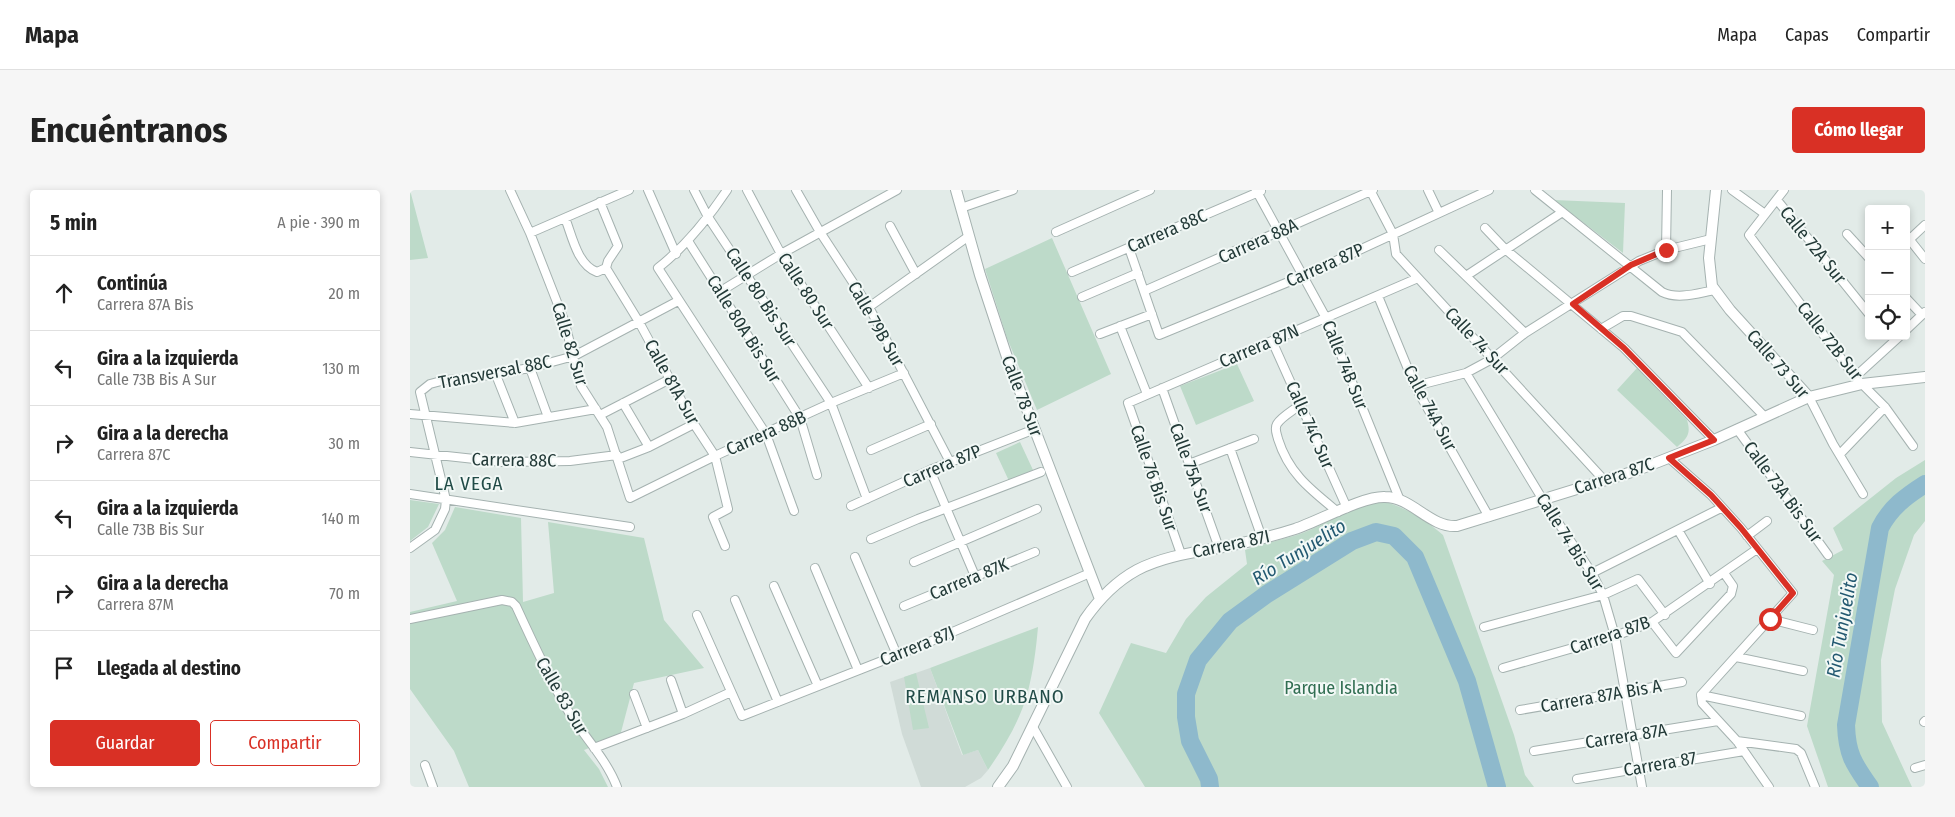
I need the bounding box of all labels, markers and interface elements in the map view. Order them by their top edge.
text: Mapa [25,21,79,49]
text: Mapa [1717,24,1757,46]
text: Capas [1785,24,1829,46]
text: Compartir [1857,24,1930,46]
button: Cómo llegar [1792,107,1925,153]
text: Encuéntranos [30,109,228,151]
street label: Calle 72A Sur [1775,202,1851,289]
street label: Carrera 88C [1124,204,1210,258]
map controls [1865,205,1910,340]
button: + [1865,205,1910,250]
text: 5 min [50,210,97,236]
text: A pie · 390 m [277,213,360,232]
street label: Carrera 88A [1215,213,1302,268]
street label: Carrera 87P [1283,238,1367,292]
route end [1655,239,1678,262]
street label: Calle 80 Bis Sur [721,243,802,351]
street label: Calle 80 Sur [773,248,839,334]
button: − [1865,250,1910,295]
street label: Calle 80A Bis Sur [702,271,786,388]
text: Continúa [97,272,168,295]
street label: Calle 79B Sur [843,278,910,371]
icon: ahead [50,279,78,307]
text: 20 m [329,284,360,303]
text: Carrera 87A Bis [97,295,194,314]
button: locate [1865,295,1910,340]
street label: Calle 72B Sur [1792,297,1868,385]
street label: Calle 82 Sur [547,300,593,389]
street label: Calle 74 Sur [1440,303,1514,380]
street label: Calle 74B Sur [1317,317,1373,413]
street label: Carrera 87N [1216,319,1302,373]
street label: Calle 73 Sur [1742,325,1814,404]
street label: Calle 81A Sur [640,336,705,429]
text: Gira a la izquierda [97,347,239,370]
street label: Transversal 88C [437,350,553,394]
street label: Calle 78 Sur [997,352,1048,440]
icon: left [50,354,78,382]
text: 130 m [322,359,360,378]
street label: Calle 74A Sur [1398,361,1462,455]
text: Calle 73B Bis A Sur [97,370,216,389]
street label: Calle 74C Sur [1281,378,1339,473]
street label: Carrera 88B [723,406,810,460]
street label: Calle 75A Sur [1165,420,1218,516]
text: Gira a la derecha [97,422,229,445]
street label: Calle 76 Bis Sur [1126,422,1183,535]
icon: right [50,429,78,457]
text: 30 m [328,434,360,453]
street label: Calle 73A Bis Sur [1739,437,1828,548]
street label: Carrera 87P [900,440,984,492]
text: Carrera 87C [97,445,170,464]
street label: Carrera 88C [471,448,557,472]
street label: Carrera 87C [1571,453,1657,499]
district label: LA VEGA [434,472,504,495]
street label: Calle 74 Bis Sur [1531,489,1609,595]
text: Gira a la izquierda [97,497,239,520]
icon: left [50,504,78,532]
text: 140 m [322,509,360,528]
water label: Río Tunjuelito [1248,514,1350,590]
text: Calle 73B Bis Sur [97,520,204,539]
street label: Carrera 87I [1190,525,1272,563]
street label: Carrera 87K [926,553,1012,605]
water label: Río Tunjuelito [1821,571,1863,679]
text: Gira a la derecha [97,572,229,595]
icon: right [50,579,78,607]
text: 70 m [329,584,360,603]
text: Carrera 87M [97,595,174,614]
route start [1759,608,1782,631]
street label: Carrera 87B [1567,611,1653,659]
street label: Carrera 87J [877,621,957,671]
street label: Calle 83 Sur [531,653,593,739]
icon: arrive [50,654,78,682]
text: Llegada al destino [97,657,241,680]
street label: Carrera 87A Bis A [1539,674,1664,717]
park label: Parque Islandia [1284,677,1398,699]
district label: REMANSO URBANO [905,685,1065,708]
street label: Carrera 87A [1584,719,1669,753]
button: Guardar [50,720,200,766]
button: Compartir [210,720,360,766]
street label: Carrera 87 [1622,747,1698,781]

